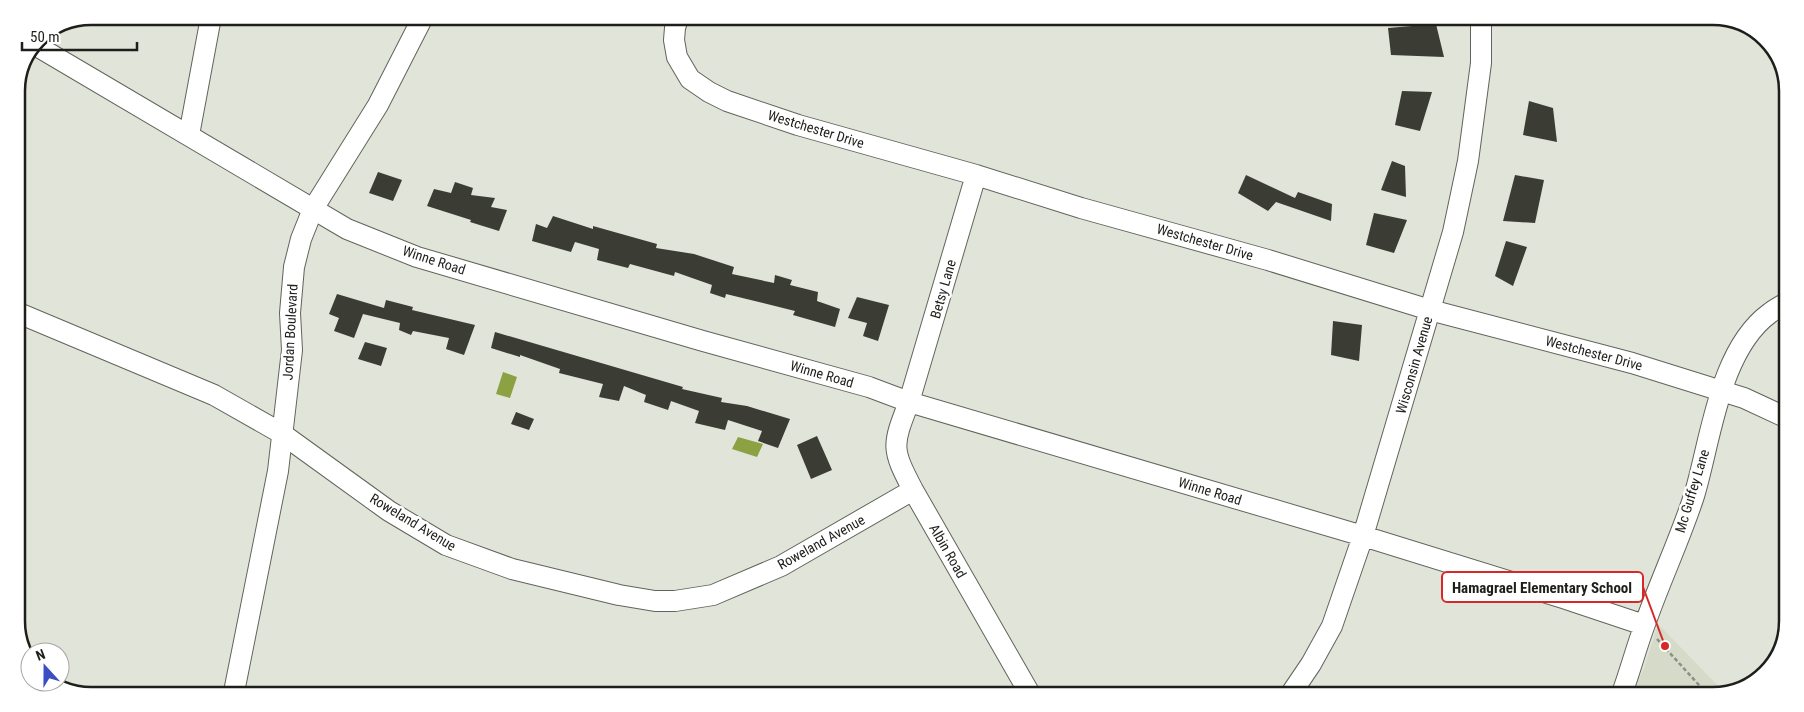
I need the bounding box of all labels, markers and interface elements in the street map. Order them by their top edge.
scale bar [22,20,138,52]
text: 50 m [30,28,60,46]
street label: Westchester Drive [766,107,866,151]
street label: Westchester Drive [1155,221,1256,264]
street label: Winne Road [400,242,468,278]
street label: Betsy Lane [927,257,959,320]
street label: Jordan Boulevard [279,283,301,381]
street label: Wisconsin Avenue [1392,314,1436,415]
street label: Westchester Drive [1544,332,1645,374]
street label: Winne Road [788,357,856,391]
street label: Mc Guffey Lane [1672,447,1712,535]
street label: Winne Road [1176,474,1244,508]
street label: Roweland Avenue [367,490,459,554]
street label: Roweland Avenue [775,511,868,573]
street label: Albin Road [926,521,970,581]
callout: Hamagrael Elementary School [1442,572,1643,602]
text: Hamagrael Elementary School [1452,579,1632,597]
north arrow [20,642,70,692]
text: N [33,646,47,664]

